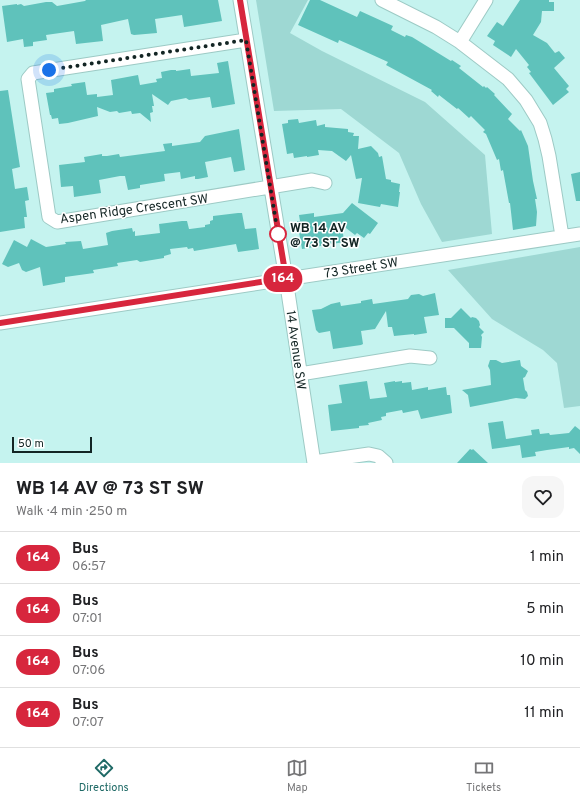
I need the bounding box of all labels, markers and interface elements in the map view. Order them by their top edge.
your location [39,60,59,80]
street label: Aspen Ridge Crescent SW [59,192,210,228]
place label: WB 14 AV @ 73 ST SW [290,221,360,252]
marker: WB 14 AV @ 73 ST SW [269,225,287,243]
street label: 73 Street SW [323,255,400,283]
line badge: 164 [260,266,306,292]
text: 164 [271,270,295,287]
street label: 14 Avenue SW [282,309,309,391]
scale bar [12,435,92,454]
text: 50 m [18,437,44,451]
button: heart [522,476,564,518]
text: WB 14 AV @ 73 ST SW [16,477,204,501]
text: Walk · 4 min · 250 m [16,504,127,520]
text: Bus [72,540,99,559]
text: 1 min [530,548,564,567]
text: 164 [26,549,50,566]
text: 06:57 [72,559,106,575]
text: Bus [72,592,99,611]
text: 5 min [526,600,564,619]
text: 164 [26,601,50,618]
text: 07:01 [72,611,102,627]
text: Bus [72,644,99,663]
text: 10 min [520,652,564,671]
text: 164 [26,653,50,670]
text: 07:06 [72,663,105,679]
text: Bus [72,696,99,715]
text: 11 min [524,704,564,723]
text: 164 [26,705,50,722]
text: 07:07 [72,715,104,731]
tab: Directions [79,757,129,795]
tab: Map [286,757,308,795]
tab: Tickets [466,757,501,795]

